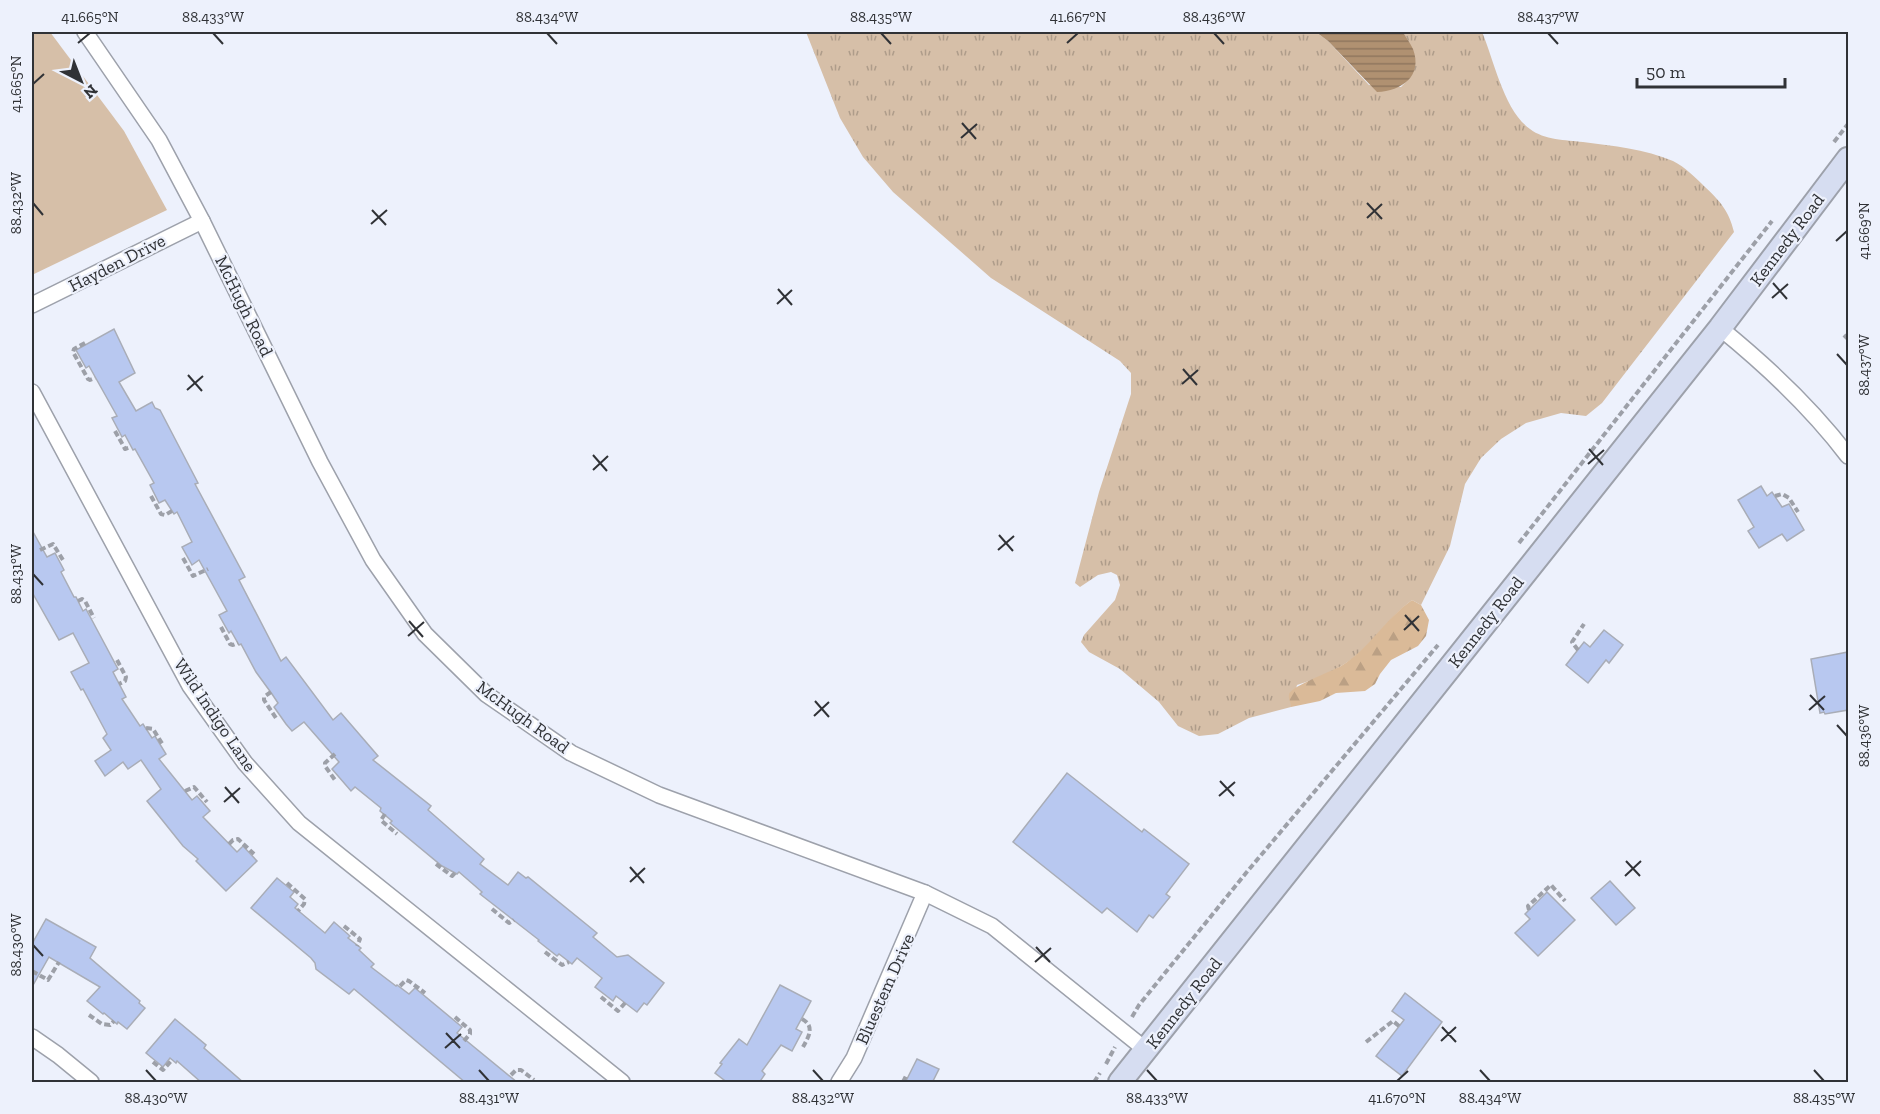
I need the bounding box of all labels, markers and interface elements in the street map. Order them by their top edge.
text: 41.665°N [61,8,119,26]
text: 88.433°W [182,8,244,26]
text: 88.434°W [516,8,578,26]
text: 88.435°W [850,8,912,26]
text: 41.667°N [1050,8,1106,26]
text: 88.436°W [1183,8,1245,26]
text: 88.437°W [1517,8,1579,26]
north arrow [51,51,111,111]
scale bar [1637,51,1786,89]
text: 41.665°N [7,55,25,113]
text: 50 m [1646,61,1686,83]
text: N [80,81,102,103]
text: 88.432°W [7,172,25,234]
street label: Kennedy Road [1745,189,1829,291]
text: 41.669°N [1855,202,1873,260]
street label: Hayden Drive [65,229,169,297]
street label: McHugh Road [210,252,278,360]
text: 88.437°W [1855,334,1873,396]
text: 88.431°W [7,544,25,604]
street label: Kennedy Road [1443,572,1529,672]
street label: Wild Indigo Lane [169,654,261,776]
street label: McHugh Road [472,676,574,758]
text: 88.436°W [1855,705,1873,767]
text: 88.430°W [7,913,25,977]
street label: Bluestem Drive [851,930,919,1048]
street label: Kennedy Road [1141,953,1227,1053]
text: 88.430°W [124,1089,188,1107]
text: 88.431°W [459,1089,519,1107]
text: 88.432°W [792,1089,854,1107]
text: 88.433°W [1126,1089,1188,1107]
text: 41.670°N [1368,1089,1426,1107]
text: 88.434°W [1459,1089,1521,1107]
text: 88.435°W [1793,1089,1855,1107]

